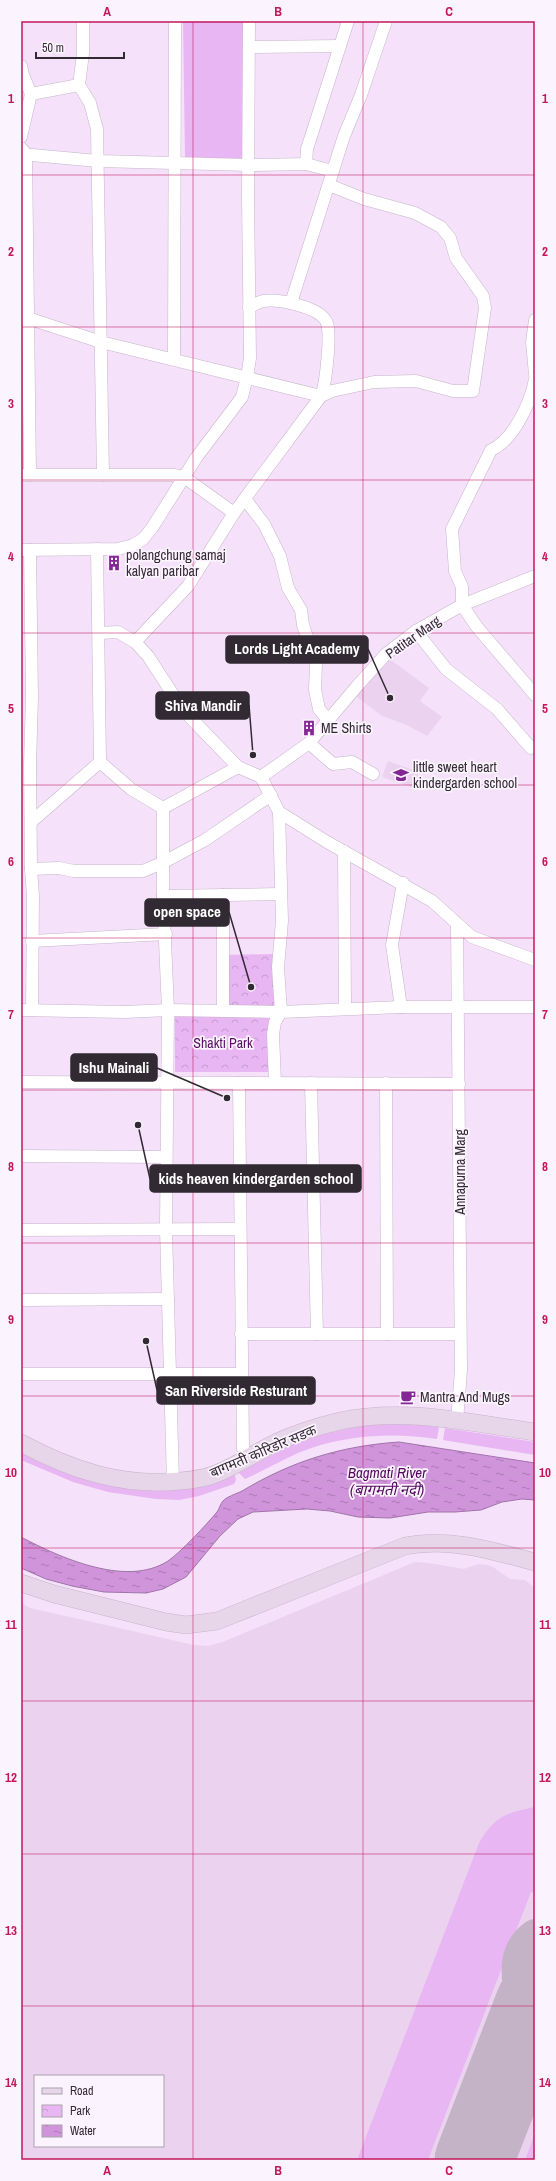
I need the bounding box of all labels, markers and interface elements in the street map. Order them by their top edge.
text: A [103,3,111,20]
text: B [274,3,282,20]
text: C [445,3,453,20]
scale bar [36,34,124,60]
text: 50 m [42,40,64,56]
text: 1 [8,90,14,107]
text: 1 [542,90,548,107]
text: 2 [8,243,14,260]
text: 2 [542,243,548,260]
text: 3 [8,395,14,412]
text: 3 [542,395,548,412]
place label: polangchung samaj kalyan paribar [126,546,226,580]
text: 4 [8,548,14,565]
text: 4 [542,548,548,565]
building icon: polangchung samaj kalyan paribar [105,554,123,572]
street label: Patitar Marg [382,611,445,662]
callout: Lords Light Academy [226,636,368,663]
text: Lords Light Academy [234,638,360,659]
callout: Shiva Mandir [156,692,249,719]
text: Shiva Mandir [165,695,241,716]
text: 5 [8,700,14,717]
text: 5 [542,700,548,717]
building icon: ME Shirts [300,719,318,737]
place label: ME Shirts [321,719,372,737]
place label: little sweet heart kindergarden school [413,758,517,792]
school or university icon: little sweet heart kindergarden school [392,766,410,784]
text: 6 [8,853,14,870]
text: 6 [542,853,548,870]
callout: open space [145,899,229,926]
text: open space [153,901,221,922]
text: 7 [8,1006,14,1023]
text: 7 [542,1006,548,1023]
park label: Shakti Park [193,1034,253,1052]
callout: Ishu Mainali [71,1054,157,1081]
text: Ishu Mainali [79,1057,149,1078]
street label: Annapurna Marg [451,1129,469,1216]
text: 8 [8,1158,14,1175]
text: 8 [542,1158,548,1175]
callout: kids heaven kindergarden school [150,1165,361,1192]
text: kids heaven kindergarden school [159,1168,353,1189]
text: 9 [8,1311,14,1328]
text: 9 [542,1311,548,1328]
callout: San Riverside Resturant [157,1377,315,1404]
text: San Riverside Resturant [165,1380,307,1401]
cafe icon: Mantra And Mugs [399,1388,417,1406]
place label: Mantra And Mugs [420,1388,510,1406]
street label: बागमती कोरिडोर सडक [207,1420,319,1482]
water label: Bagmati River (बागमती नदी) [348,1462,427,1500]
text: 10 [5,1464,17,1481]
text: 10 [539,1464,551,1481]
text: 11 [5,1616,17,1633]
text: 11 [539,1616,551,1633]
text: 12 [5,1769,17,1786]
text: 12 [539,1769,551,1786]
text: 13 [5,1922,17,1939]
text: 13 [539,1922,551,1939]
text: 14 [5,2074,17,2091]
text: 14 [539,2074,551,2091]
legend [34,2075,164,2147]
text: Road [70,2083,94,2099]
text: Park [70,2103,90,2119]
text: Water [70,2123,97,2139]
text: A [103,2162,111,2179]
text: B [274,2162,282,2179]
text: C [445,2162,453,2179]

